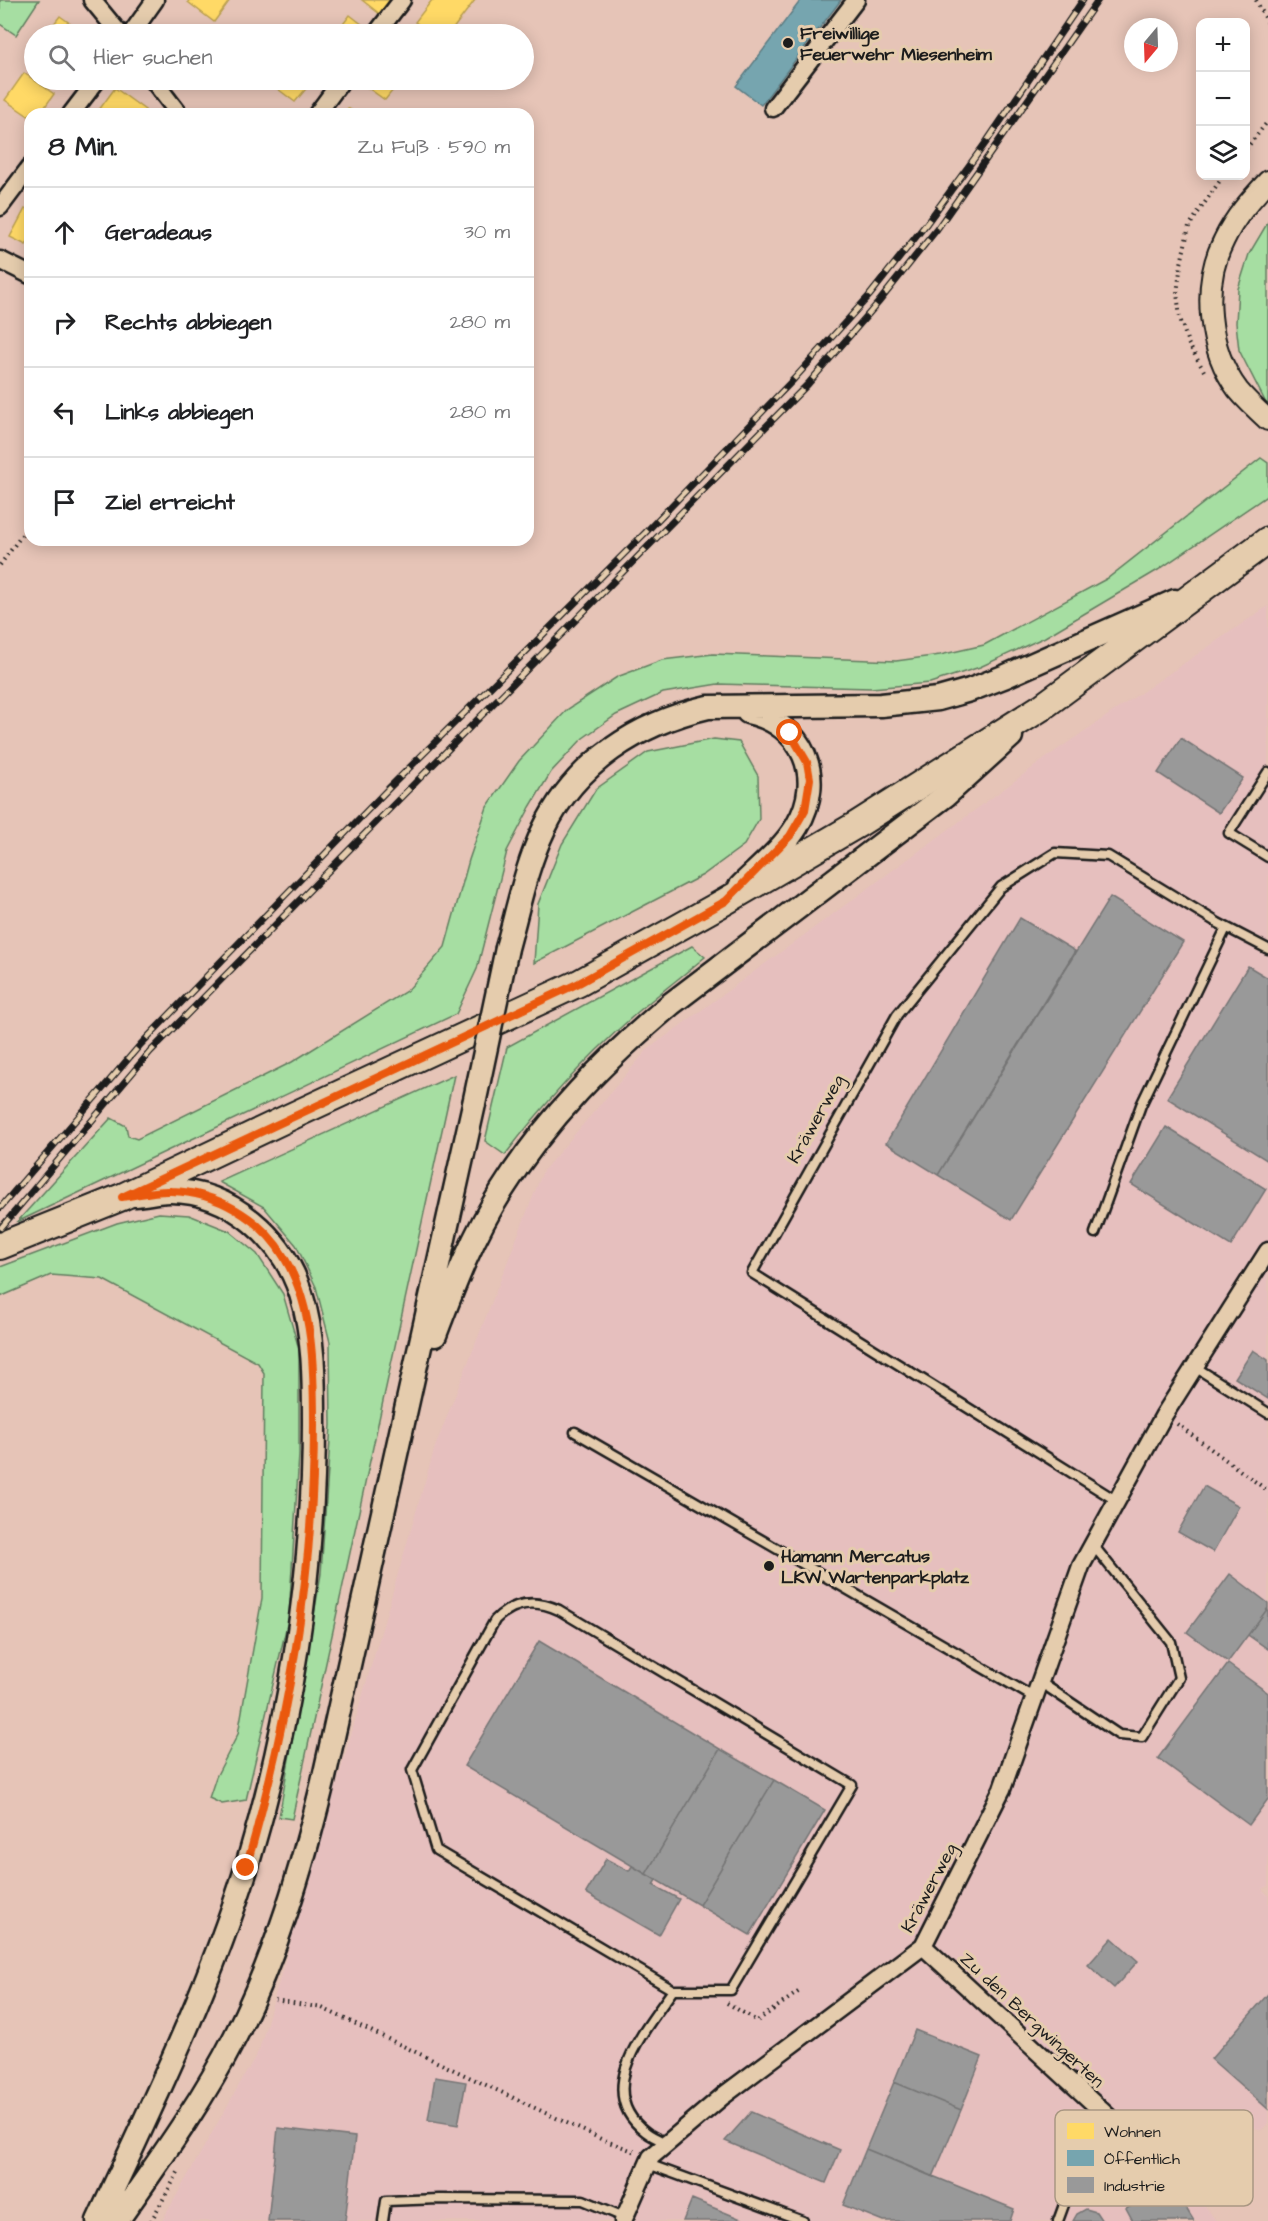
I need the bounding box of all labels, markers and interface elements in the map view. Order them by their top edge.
north arrow [1124,18,1178,72]
map controls [1196,18,1250,180]
button: + [1196,18,1250,72]
place label: Freiwillige Feuerwehr Miesenheim [800,21,993,67]
search box [24,24,534,90]
marker: Freiwillige Feuerwehr Miesenheim [781,36,795,50]
icon: search [45,41,78,74]
text: Hier suchen [93,42,212,73]
button: − [1196,72,1250,126]
button: layers [1196,126,1250,180]
text: 8 Min. [48,129,117,165]
text: Zu Fuß · 590 m [357,133,510,161]
icon: ahead [48,216,81,249]
text: Geradeaus [105,217,212,248]
text: 30 m [464,218,510,246]
icon: right [48,306,81,339]
text: Rechts abbiegen [105,307,272,338]
text: 280 m [449,308,510,336]
icon: left [48,396,81,429]
text: Links abbiegen [105,397,253,428]
text: 280 m [449,398,510,426]
icon: arrive [48,486,81,519]
text: Ziel erreicht [105,487,235,518]
route start [776,719,802,745]
street label: Kräwerweg [781,1070,852,1168]
place label: Hamann Mercatus LKW Wartenparkplatz [781,1544,970,1590]
marker: Hamann Mercatus LKW Wartenparkplatz [762,1559,776,1573]
street label: Kräwerweg [895,1839,964,1938]
route end [232,1854,258,1880]
street label: Zu den Bergwingerten [954,1947,1110,2094]
legend [1055,2110,1253,2206]
text: Wohnen [1104,2121,1161,2143]
text: Öffentlich [1104,2148,1180,2170]
text: Industrie [1104,2175,1166,2197]

